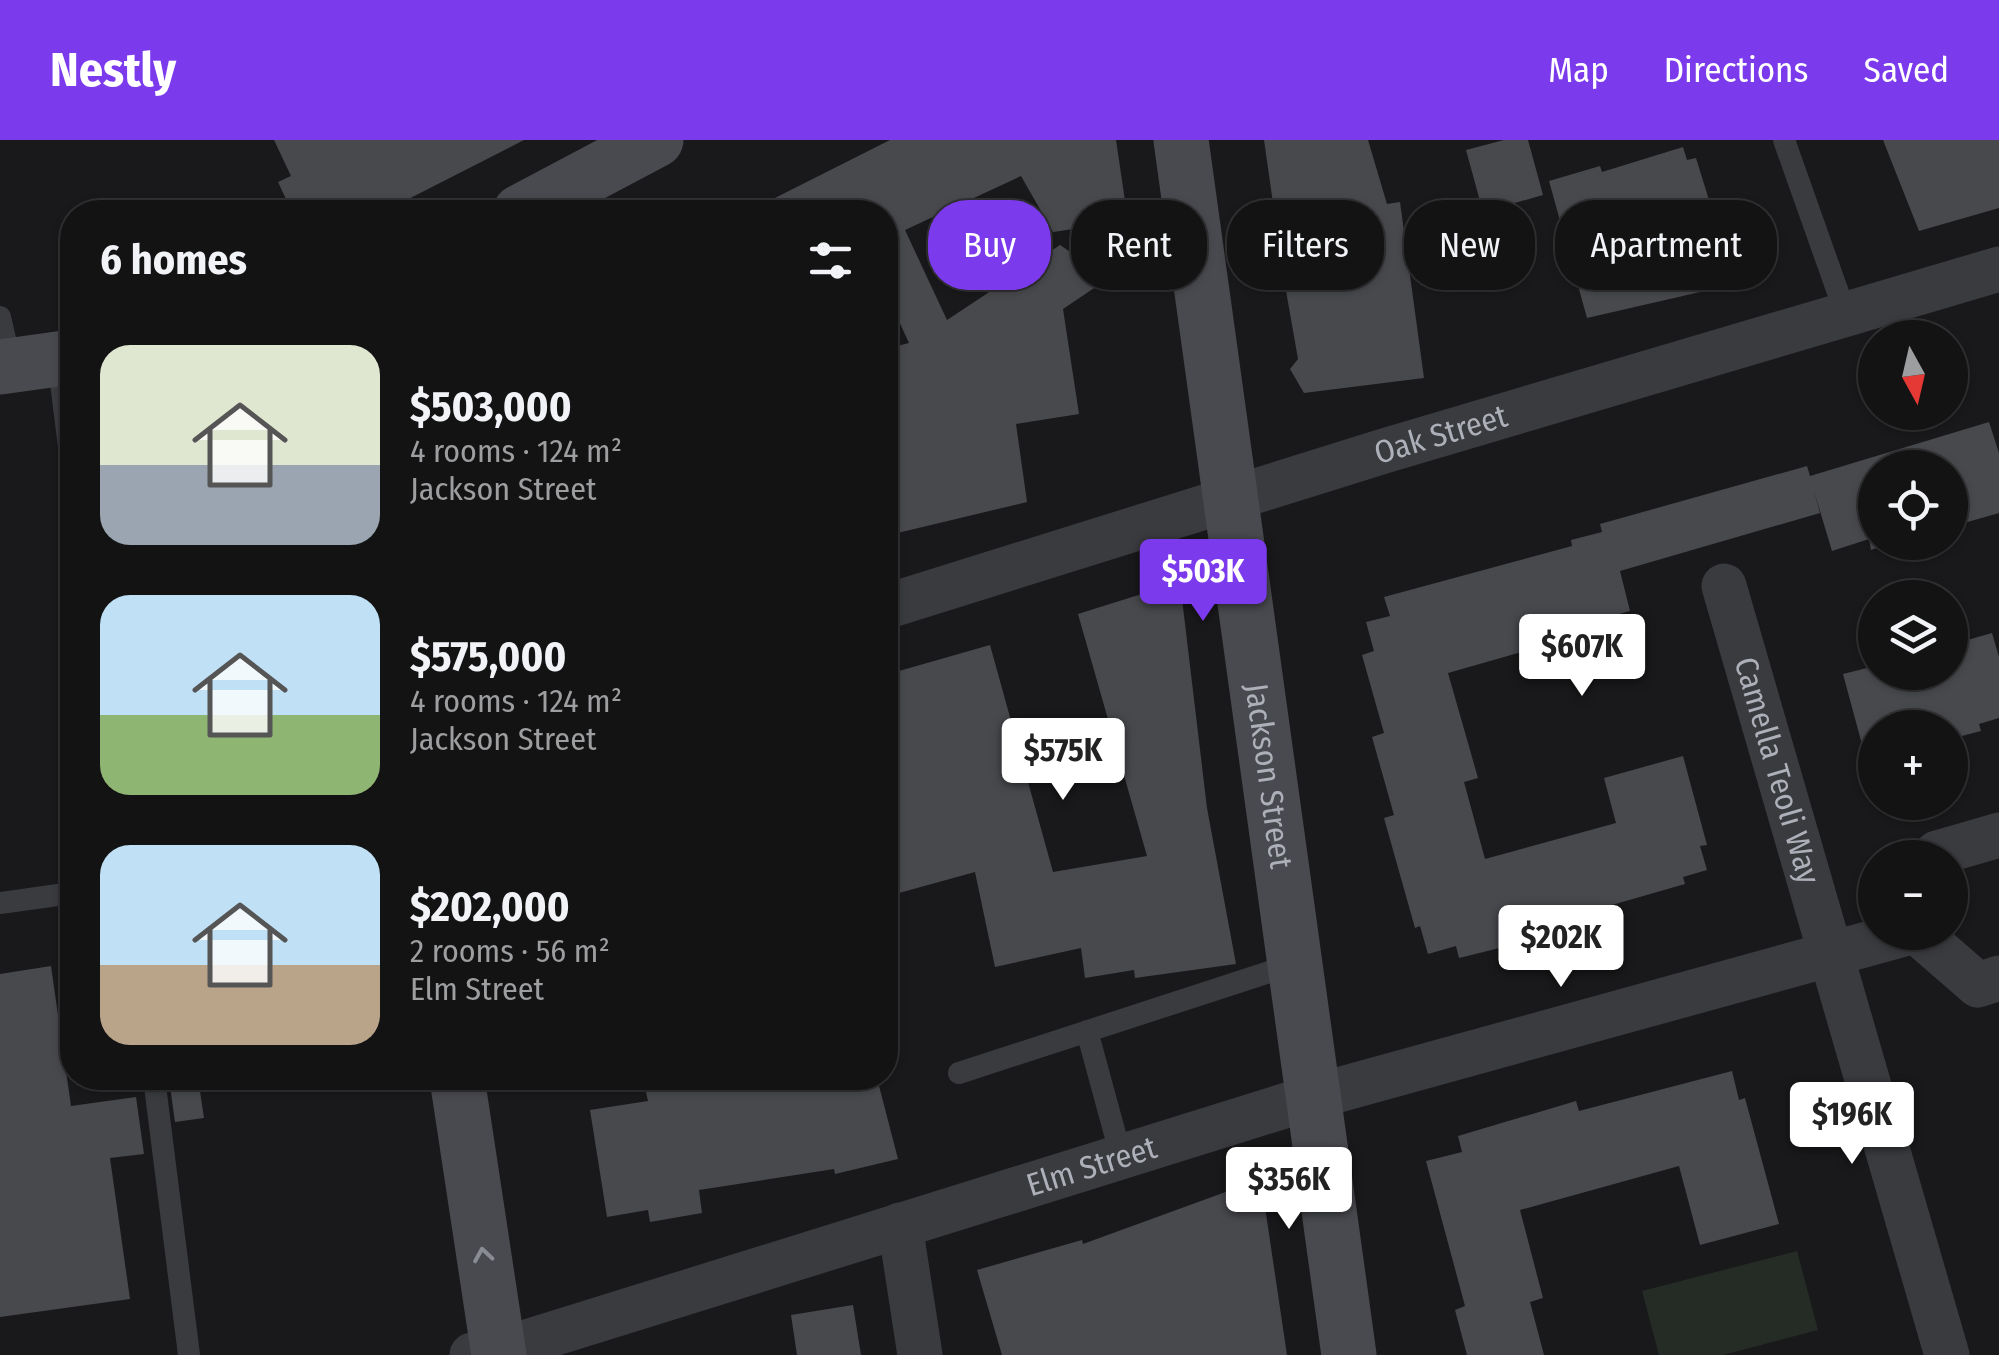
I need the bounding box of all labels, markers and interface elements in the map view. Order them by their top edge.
text: Nestly [50,41,176,99]
text: Map [1548,49,1609,91]
text: Directions [1664,49,1809,91]
text: Saved [1864,49,1949,91]
chip: Buy [928,200,1051,290]
chip: Rent [1071,200,1207,290]
chip: Filters [1227,200,1384,290]
chip: New [1404,200,1535,290]
chip: Apartment [1555,200,1777,290]
icon: filters [803,233,858,288]
text: 6 homes [100,235,247,285]
north arrow [1858,320,1968,430]
map controls [1858,320,1968,950]
text: $503,000 [410,382,572,432]
icon: home [180,385,300,505]
street label: Oak Street [1370,396,1512,472]
text: 4 rooms · 124 m² [410,432,622,470]
button: locate [1858,450,1968,560]
text: Jackson Street [410,470,596,508]
pin: $503K [1133,539,1273,624]
text: $503K [1162,552,1244,590]
button: layers [1858,580,1968,690]
pin: $607K [1512,614,1652,699]
text: $607K [1541,627,1623,665]
text: $575,000 [410,632,566,682]
icon: home [180,635,300,755]
street label: Camella Teoli Way [1727,653,1829,889]
street label: Jackson Street [1237,681,1301,871]
text: 4 rooms · 124 m² [410,682,622,720]
button: + [1858,710,1968,820]
pin: $575K [993,718,1133,803]
text: Jackson Street [410,720,596,758]
text: $575K [1024,731,1102,769]
button: − [1858,840,1968,950]
text: $202,000 [410,882,570,932]
icon: home [180,885,300,1005]
pin: $202K [1491,905,1631,990]
text: $202K [1520,918,1602,956]
text: 2 rooms · 56 m² [410,932,610,970]
text: Elm Street [410,970,544,1008]
pin: $196K [1782,1082,1922,1167]
text: $196K [1812,1095,1892,1133]
street label: Elm Street [1022,1128,1162,1204]
pin: $356K [1219,1147,1359,1232]
text: $356K [1248,1160,1330,1198]
one-way arrow [474,1246,495,1263]

